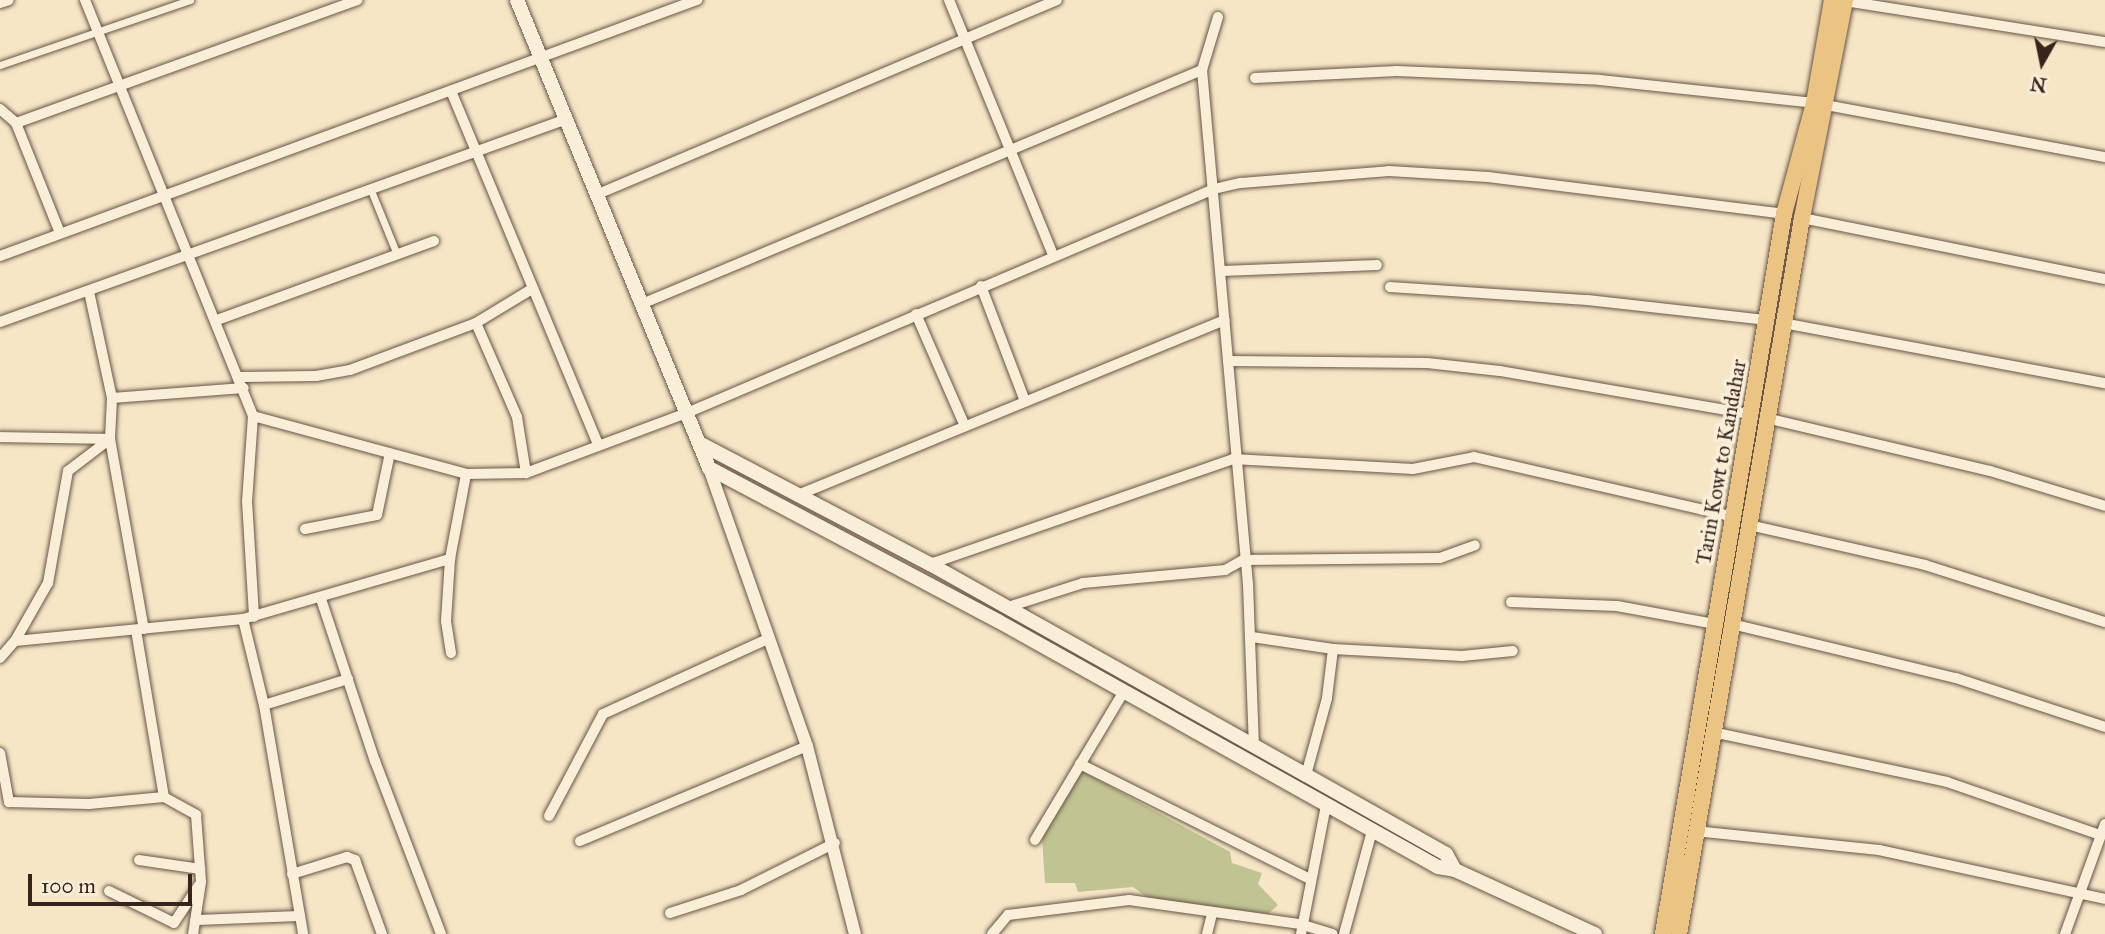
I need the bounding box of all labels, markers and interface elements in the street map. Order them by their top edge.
north arrow [2007,28,2077,98]
text: N [2029,72,2048,97]
street label: Tarin Kowt to Kandahar [1691,357,1751,567]
scale bar [32,860,196,904]
text: 100 m [41,873,96,899]

